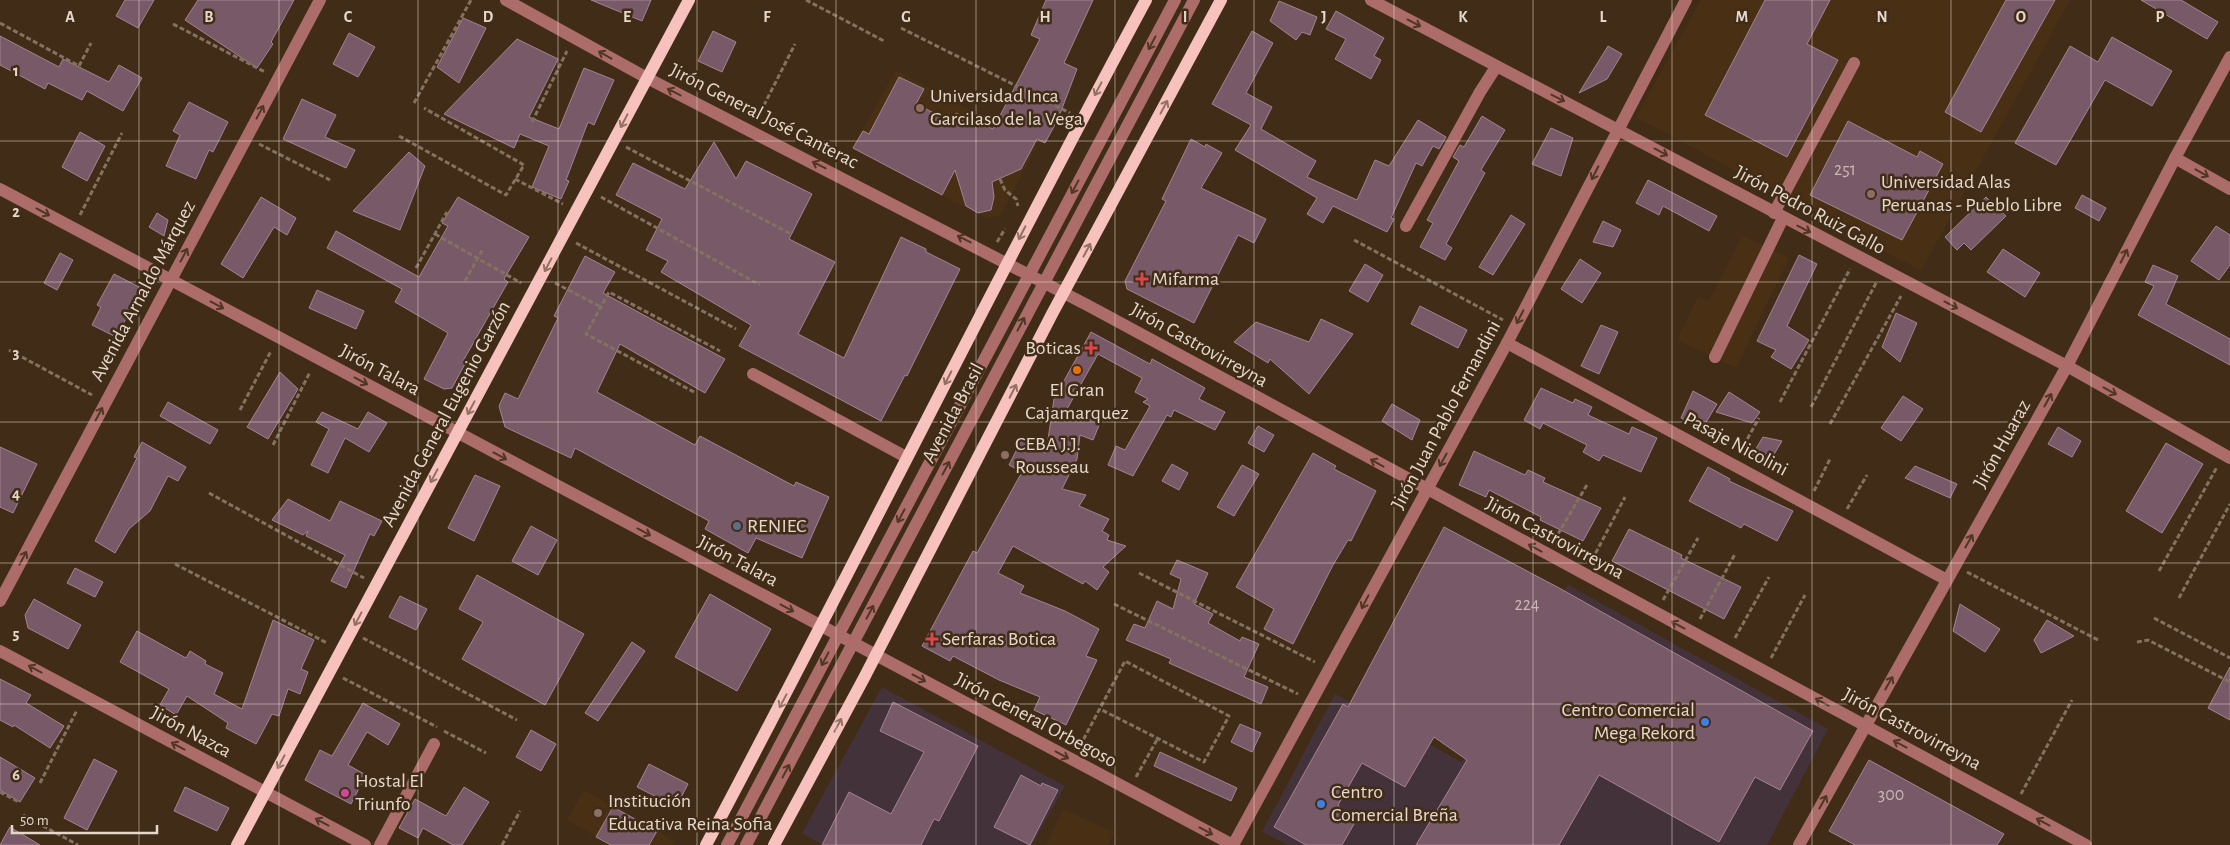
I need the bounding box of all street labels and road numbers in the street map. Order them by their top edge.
street label: Jirón General José Canterac [667,60,862,172]
street label: Jirón Pedro Ruiz Gallo [1731,162,1889,258]
street label: Avenida Arnaldo Márquez [87,197,199,385]
street label: Avenida General Eugenio Garzón [378,298,514,530]
street label: Jirón Castrovirreyna [1127,299,1271,391]
street label: Jirón Juan Pablo Fernandini [1388,317,1504,513]
street label: Jirón Talara [336,341,424,399]
street label: Avenida Brasil [918,360,988,466]
street label: Jirón Huaraz [1970,397,2034,491]
street label: Pasaje Nicolini [1681,408,1791,480]
street label: Jirón Castrovirreyna [1482,493,1628,583]
street label: Jirón Talara [694,532,782,590]
street label: Jirón General Orbegoso [952,669,1120,771]
street label: Jirón Castrovirreyna [1839,684,1985,774]
street label: Jirón Nazca [147,703,235,761]

